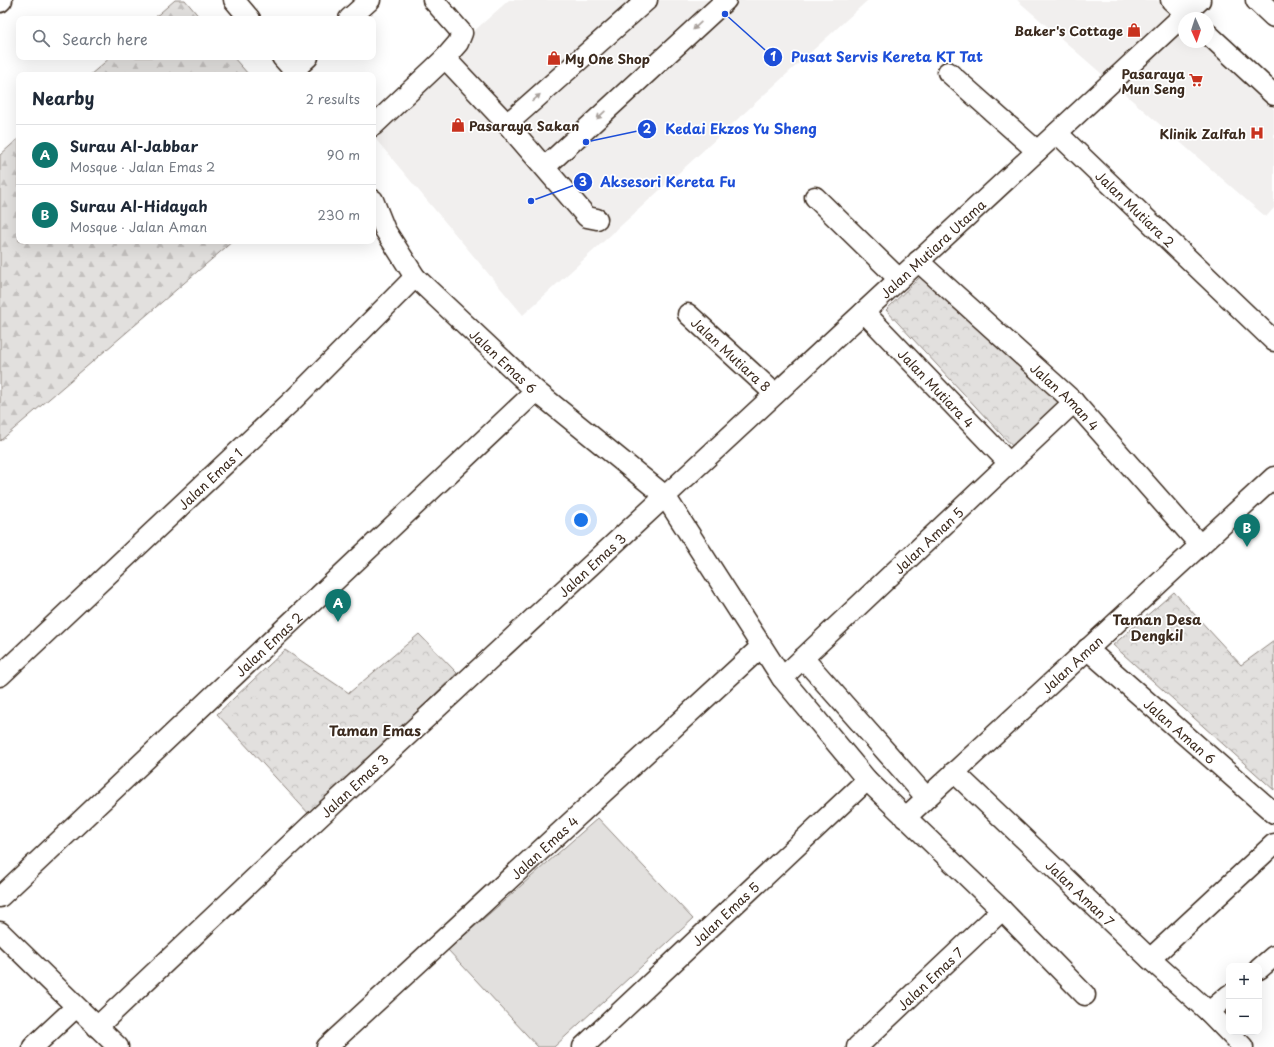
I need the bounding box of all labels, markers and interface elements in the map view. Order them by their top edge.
north arrow [1178,12,1214,48]
search box [16,16,376,60]
place label: Baker's Cottage [1014,21,1123,40]
one-way arrow [692,22,702,31]
shop icon: Baker's Cottage [1126,22,1142,38]
icon: search [30,27,52,49]
text: Search here [62,27,148,50]
callout: Pusat Servis Kereta KT Tat [763,44,990,70]
text: Pusat Servis Kereta KT Tat [791,46,983,67]
text: 1 [770,47,776,65]
place label: My One Shop [565,49,650,68]
shop icon: My One Shop [546,50,562,66]
place label: Pasaraya Mun Seng [1121,64,1185,98]
supermarket icon: Pasaraya Mun Seng [1188,72,1204,88]
text: Nearby [32,85,94,111]
text: 2 results [306,89,360,108]
one-way arrow [531,94,542,103]
one-way arrow [597,110,606,119]
place label: Pasaraya Sakan [469,116,579,135]
callout: Kedai Ekzos Yu Sheng [637,116,825,142]
shop icon: Pasaraya Sakan [450,117,466,133]
text: Kedai Ekzos Yu Sheng [665,118,817,139]
text: 2 [643,119,652,137]
place label: Klinik Zalfah [1160,124,1246,143]
hospital icon: Klinik Zalfah [1249,125,1265,141]
text: Surau Al-Jabbar [70,134,198,157]
text: A [40,145,50,164]
text: 90 m [327,145,360,164]
text: Mosque · Jalan Emas 2 [70,157,215,176]
street label: Jalan Mutiara 2 [1092,166,1179,251]
callout: Aksesori Kereta Fu [573,169,743,195]
text: Aksesori Kereta Fu [599,171,736,192]
text: 3 [579,172,587,190]
text: Surau Al-Hidayah [70,194,208,217]
street label: Jalan Mutiara Utama [875,194,990,302]
text: B [41,205,49,224]
text: 230 m [318,205,360,224]
text: Mosque · Jalan Aman [70,217,207,236]
street label: Jalan Mutiara 8 [687,312,775,395]
street label: Jalan Emas 6 [466,324,542,397]
street label: Jalan Mutiara 4 [894,344,979,431]
street label: Jalan Aman 4 [1027,358,1104,434]
street label: Jalan Emas 1 [173,443,246,514]
street label: Jalan Aman 5 [889,502,967,578]
your location [571,510,591,530]
pin: B [1234,514,1260,547]
street label: Jalan Emas 3 [553,528,630,601]
pin: A [325,589,351,622]
street label: Jalan Emas 2 [230,607,306,680]
district label: Taman Desa Dengkil [1113,609,1202,646]
street label: Jalan Aman [1037,631,1106,697]
street label: Jalan Aman 6 [1140,694,1220,768]
district label: Taman Emas [329,720,421,741]
street label: Jalan Emas 3 [316,749,392,821]
street label: Jalan Emas 4 [506,811,582,883]
street label: Jalan Aman 7 [1042,855,1120,931]
street label: Jalan Emas 5 [687,877,763,950]
street label: Jalan Emas 7 [892,942,967,1014]
map controls [1226,963,1262,1035]
button: + [1226,963,1262,999]
button: − [1226,999,1262,1035]

